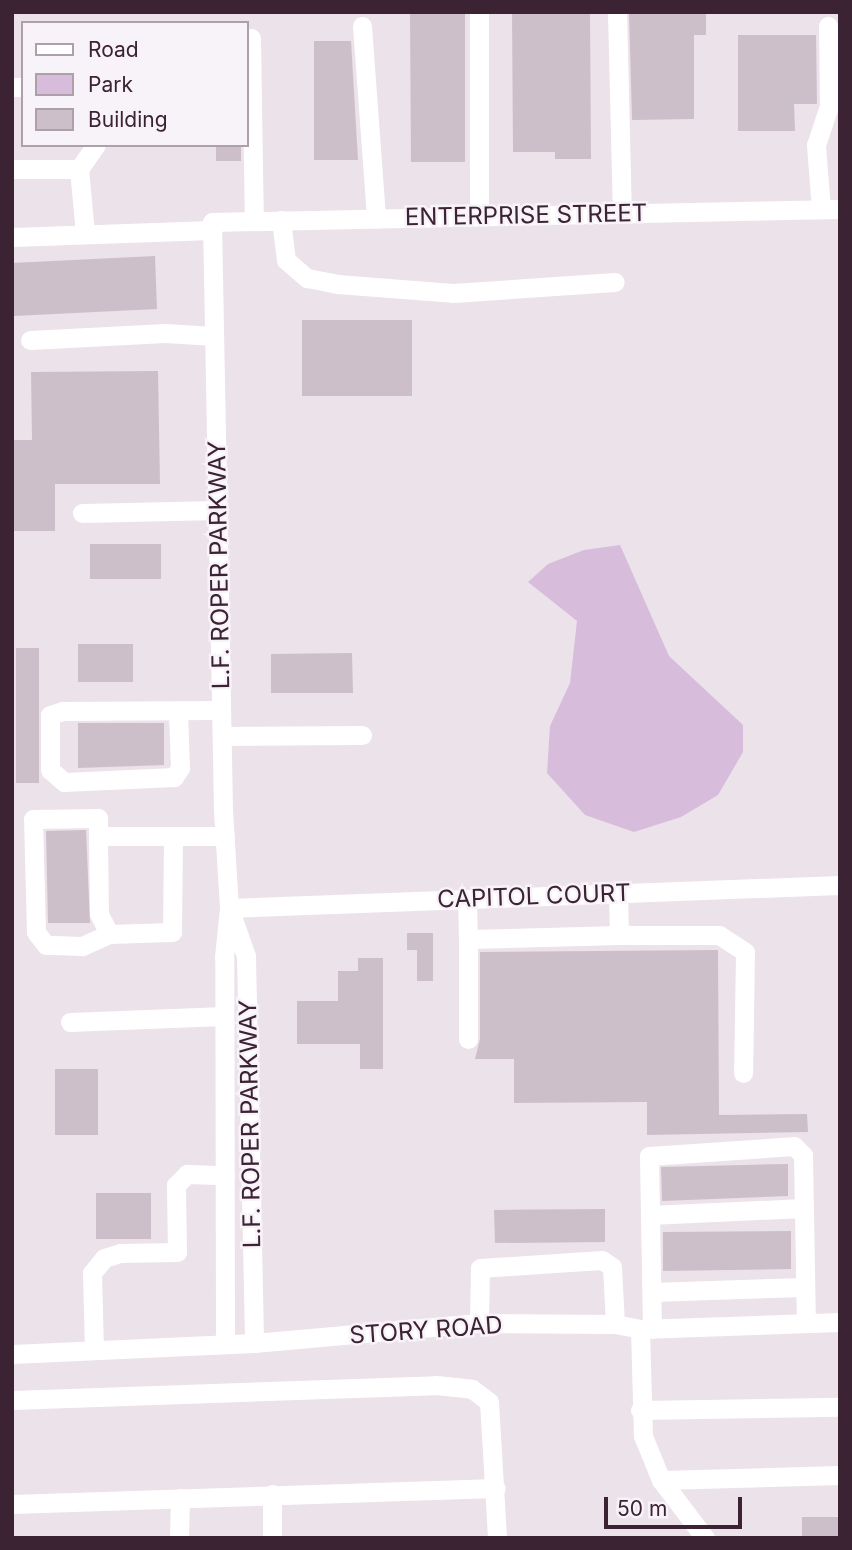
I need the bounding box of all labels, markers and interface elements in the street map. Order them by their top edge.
legend [21,21,248,147]
text: Road [88,37,139,62]
text: Park [88,72,133,97]
text: Building [88,107,168,132]
street label: ENTERPRISE STREET [405,198,647,232]
street label: L.F. ROPER PARKWAY [202,441,236,689]
street label: CAPITOL COURT [437,878,631,914]
street label: L.F. ROPER PARKWAY [233,1000,267,1248]
street label: STORY ROAD [349,1310,503,1350]
scale bar [607,1484,745,1528]
text: 50 m [617,1496,667,1521]

